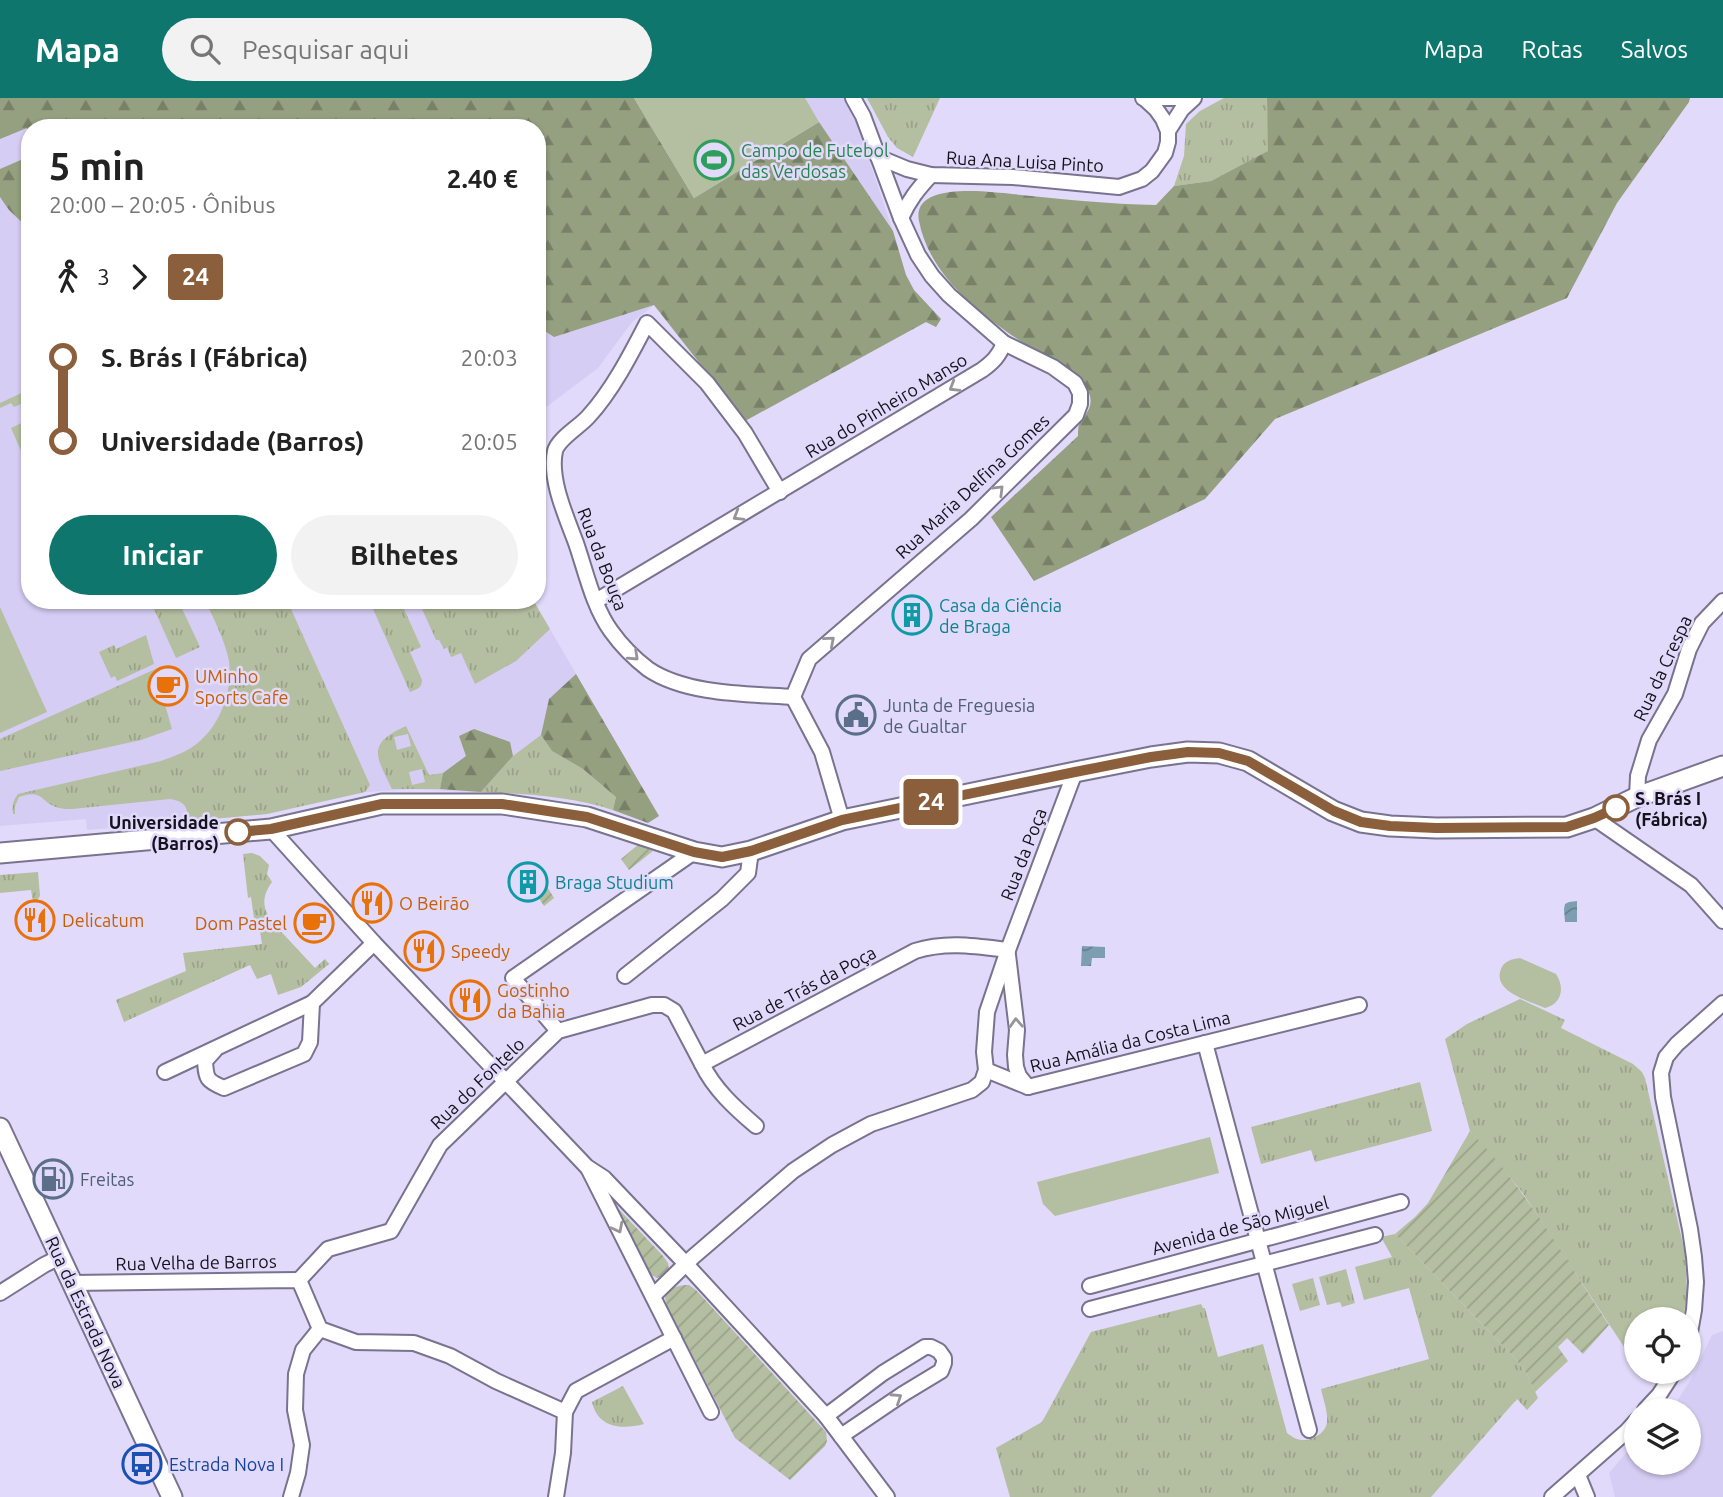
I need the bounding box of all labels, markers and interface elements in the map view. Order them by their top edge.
search box [162,18,652,81]
icon: search [186,30,224,68]
text: Mapa [35,31,120,68]
text: Pesquisar aqui [242,35,409,64]
text: Mapa [1424,36,1484,63]
text: Rotas [1522,36,1583,63]
text: Salvos [1621,36,1688,63]
sports icon: Campo de Futebol das Verdosas [693,139,735,181]
place label: Campo de Futebol das Verdosas [741,140,889,181]
text: 5 min [49,145,145,187]
street label: Rua Ana Luisa Pinto [945,147,1105,175]
text: 2.40 € [447,164,518,193]
text: 20:00 – 20:05 · Ônibus [49,192,275,217]
icon: walk [49,258,87,296]
icon: forward [120,258,158,296]
text: 24 [182,263,209,290]
text: 3 [97,264,110,289]
text: S. Brás I (Fábrica) [101,343,308,372]
text: 20:03 [460,345,518,370]
street label: Rua do Pinheiro Manso [802,349,970,461]
one-way arrow [948,378,961,391]
street label: Rua Maria Delfina Gomes [891,410,1053,562]
text: Universidade (Barros) [101,427,365,456]
text: 20:05 [460,429,518,454]
one-way arrow [991,485,1004,498]
street label: Rua da Bouça [574,505,632,613]
one-way arrow [732,508,745,521]
button: Iniciar [49,515,277,595]
button: Bilhetes [291,515,518,595]
building icon: Casa da Ciência de Braga [891,594,933,636]
place label: Casa da Ciência de Braga [939,595,1062,636]
street label: Rua da Crespa [1629,612,1695,724]
one-way arrow [821,637,834,649]
one-way arrow [626,648,639,661]
cafe icon: UMinho Sports Cafe [147,665,189,707]
place label: UMinho Sports Cafe [195,666,288,707]
public building icon: Junta de Freguesia de Gualtar [835,694,877,736]
place label: Junta de Freguesia de Gualtar [883,695,1035,736]
line badge: 24 [900,779,962,825]
text: 24 [917,788,945,815]
place label: S. Brás I (Fábrica) [1635,788,1708,830]
marker: S. Brás I (Fábrica) [1603,795,1629,821]
street label: Rua da Poça [996,805,1050,903]
place label: Universidade (Barros) [109,812,219,854]
marker: Universidade (Barros) [225,819,251,845]
building icon: Braga Studium [507,861,549,903]
place label: Braga Studium [555,872,674,892]
restaurant icon: O Beirão [351,882,393,924]
place label: O Beirão [399,893,469,913]
restaurant icon: Delicatum [14,899,56,941]
cafe icon: Dom Pastel [293,902,335,944]
place label: Delicatum [62,910,144,930]
place label: Dom Pastel [195,913,287,933]
restaurant icon: Speedy [403,930,445,972]
place label: Speedy [451,941,510,961]
street label: Rua de Trás da Poça [729,942,879,1034]
restaurant icon: Gostinho da Bahia [449,979,491,1021]
place label: Gostinho da Bahia [497,980,570,1021]
street label: Rua Amália da Costa Lima [1028,1006,1232,1076]
one-way arrow [1008,1017,1023,1028]
street label: Rua do Fontelo [426,1033,528,1133]
fuel station icon: Freitas [32,1158,74,1200]
place label: Freitas [80,1169,135,1189]
street label: Avenida de São Miguel [1150,1192,1331,1258]
one-way arrow [609,1221,623,1233]
street label: Rua da Estrada Nova [42,1233,130,1391]
street label: Rua Velha de Barros [115,1251,277,1273]
map controls [1624,1307,1701,1475]
button: locate [1624,1307,1701,1384]
one-way arrow [889,1394,902,1406]
button: layers [1624,1398,1701,1475]
bus stop icon: Estrada Nova I [121,1443,163,1485]
place label: Estrada Nova I [169,1454,284,1474]

